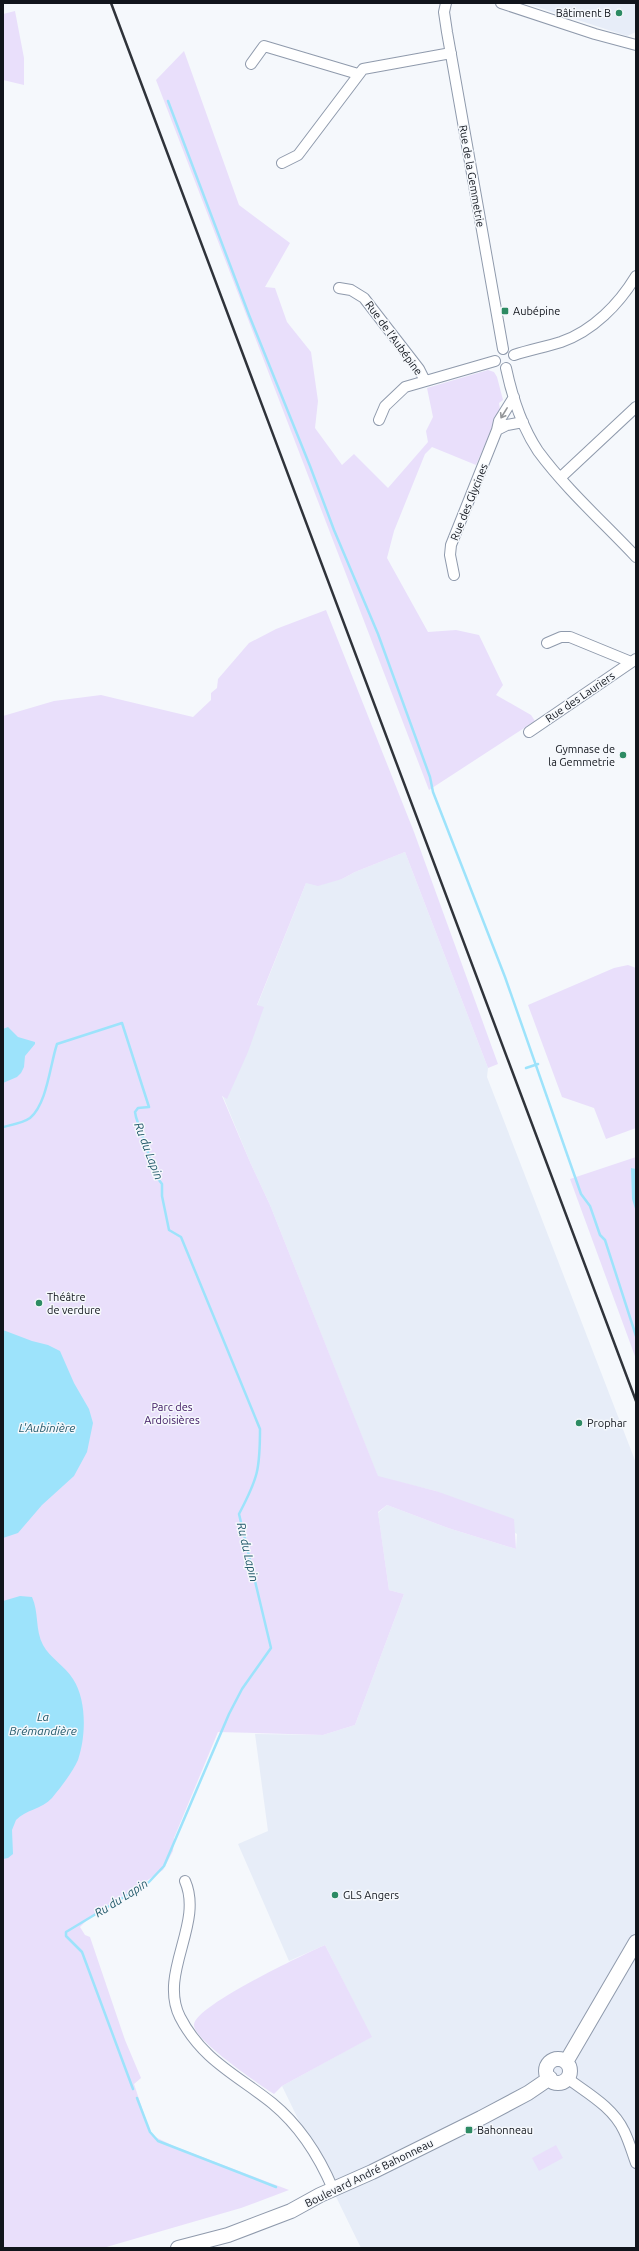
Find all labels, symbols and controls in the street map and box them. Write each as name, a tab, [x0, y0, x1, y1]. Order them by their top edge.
place label: Bâtiment B	[556, 7, 611, 19]
marker: Bâtiment B	[614, 8, 624, 18]
street label: Rue de la Gemmetrie	[457, 124, 487, 228]
street label: Rue de l’Aubépine	[363, 299, 425, 377]
place label: Aubépine	[513, 305, 560, 317]
marker: Aubépine	[500, 306, 510, 316]
one-way arrow	[500, 407, 508, 418]
street label: Rue des Glycines	[448, 462, 490, 542]
street label: Rue des Lauriers	[543, 669, 617, 725]
place label: Gymnase de la Gemmetrie	[548, 743, 615, 768]
marker: Gymnase de la Gemmetrie	[618, 750, 628, 760]
water label: Ru du Lapin	[132, 1120, 166, 1182]
place label: Théâtre de verdure	[47, 1291, 101, 1316]
marker: Théâtre de verdure	[34, 1298, 44, 1308]
park label: Parc des Ardoisières	[144, 1401, 200, 1426]
place label: Prophar	[587, 1417, 628, 1429]
marker: Prophar	[574, 1418, 584, 1428]
water label: L'Aubinière	[19, 1421, 75, 1434]
water label: Ru du Lapin	[235, 1521, 261, 1583]
water label: La Brémandière	[9, 1710, 77, 1737]
water label: Ru du Lapin	[92, 1876, 150, 1920]
place label: GLS Angers	[343, 1889, 399, 1901]
marker: GLS Angers	[330, 1890, 340, 1900]
place label: Bahonneau	[477, 2124, 533, 2136]
marker: Bahonneau	[464, 2125, 474, 2135]
street label: Boulevard André Bahonneau	[303, 2137, 435, 2209]

